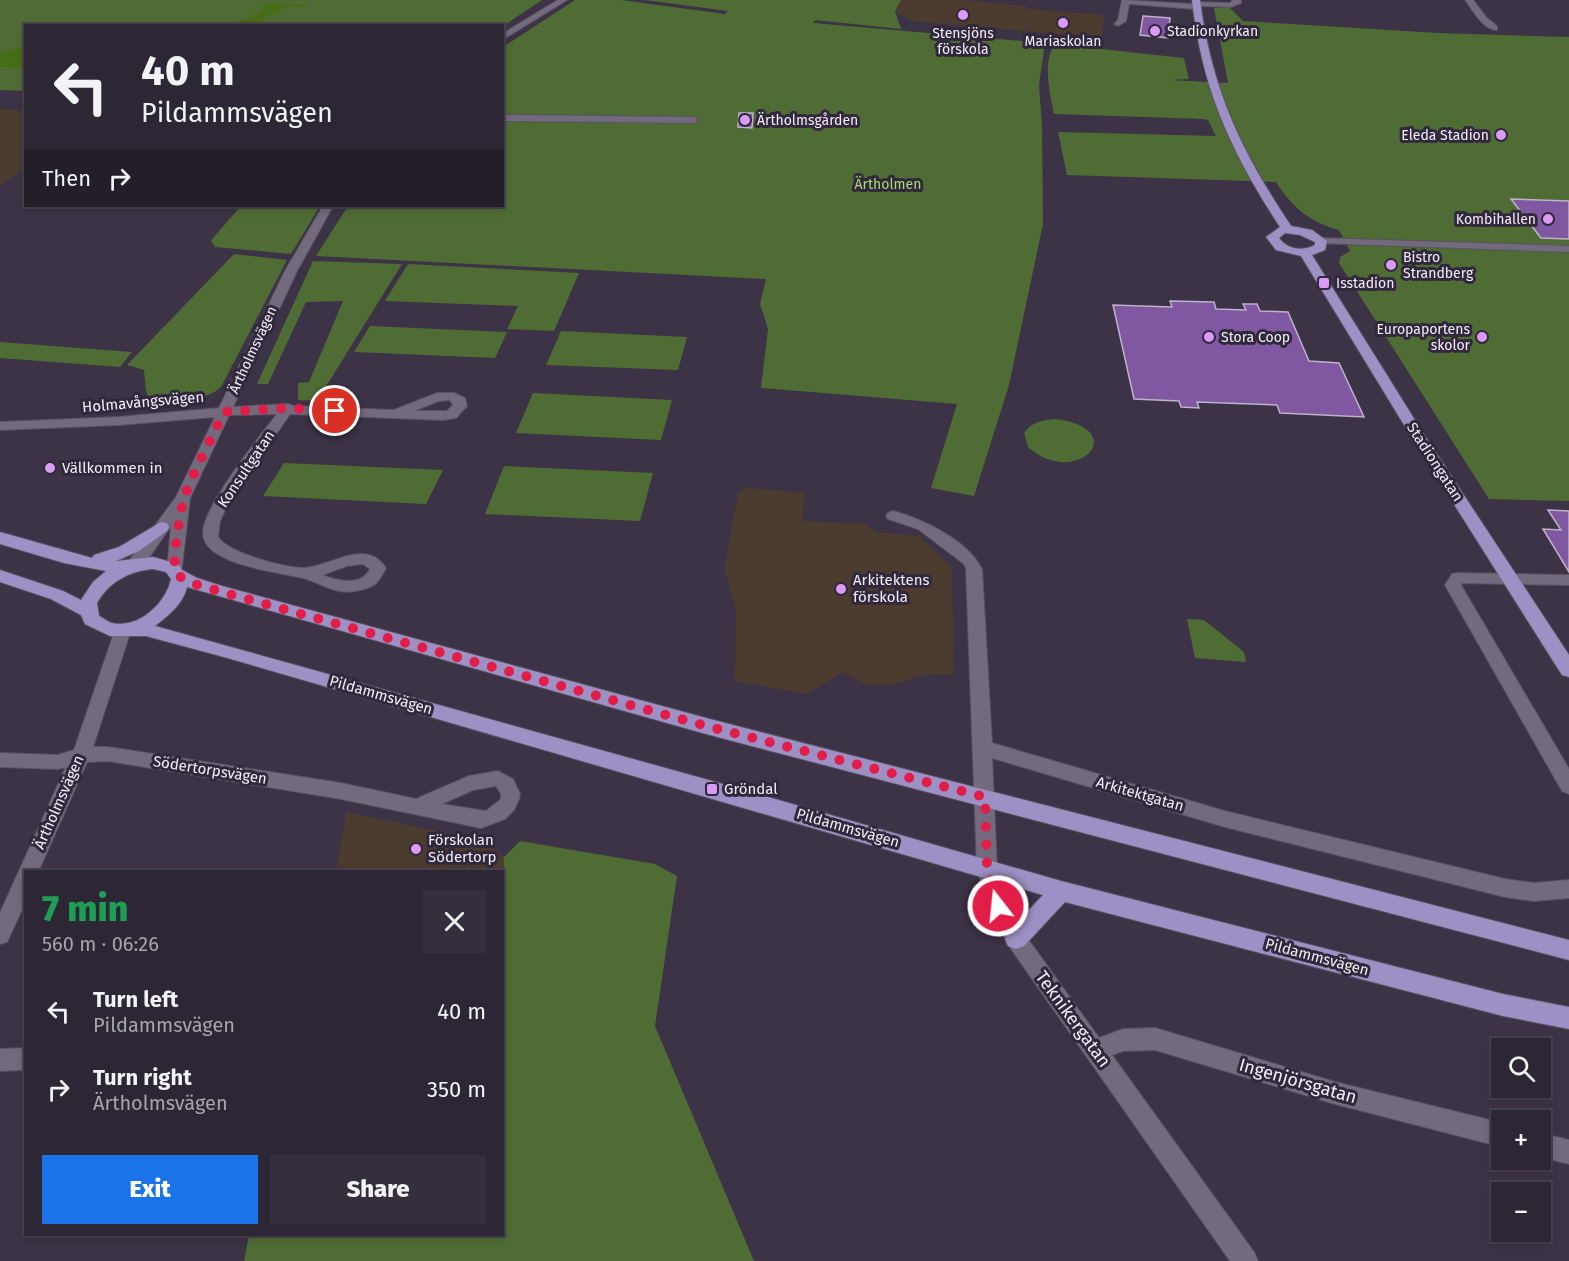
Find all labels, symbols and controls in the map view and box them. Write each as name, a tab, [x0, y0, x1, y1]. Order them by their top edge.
marker: Stensjöns förskola	[956, 8, 970, 22]
marker: Mariaskolan	[1056, 16, 1070, 30]
place label: Stadionkyrkan	[1167, 23, 1258, 40]
marker: Stadionkyrkan	[1148, 24, 1162, 38]
place label: Stensjöns förskola	[932, 25, 994, 58]
place label: Mariaskolan	[1025, 33, 1101, 50]
text: 40 m	[141, 46, 235, 96]
icon: left	[42, 48, 120, 126]
text: Pildammsvägen	[141, 97, 333, 129]
place label: Ärtholmsgården	[757, 112, 858, 129]
marker: Ärtholmsgården	[738, 113, 752, 127]
place label: Eleda Stadion	[1401, 127, 1489, 144]
marker: Eleda Stadion	[1494, 128, 1508, 142]
icon: right	[103, 162, 136, 195]
text: Then	[42, 165, 91, 192]
park label: Ärtholmen	[855, 176, 921, 193]
place label: Kombihallen	[1456, 211, 1536, 228]
marker: Kombihallen	[1541, 212, 1555, 226]
place label: Bistro Strandberg	[1403, 249, 1474, 282]
marker: Bistro Strandberg	[1384, 258, 1398, 272]
place label: Isstadion	[1336, 275, 1394, 292]
marker: Isstadion	[1317, 276, 1331, 290]
street label: Ärtholmsvägen	[225, 304, 281, 396]
place label: Europaportens skolor	[1377, 321, 1471, 354]
place label: Stora Coop	[1221, 329, 1290, 346]
marker: Stora Coop	[1202, 330, 1216, 344]
marker: Europaportens skolor	[1475, 330, 1489, 344]
pin	[309, 385, 360, 436]
street label: Holmavångsvägen	[81, 388, 205, 416]
icon: arrive	[318, 394, 351, 427]
street label: Stadiongatan	[1403, 419, 1467, 505]
street label: Konsultgatan	[214, 427, 278, 511]
place label: Vällkommen in	[62, 459, 163, 477]
marker: Vällkommen in	[43, 461, 57, 475]
place label: Arkitektens förskola	[853, 571, 930, 606]
marker: Arkitektens förskola	[834, 582, 848, 596]
street label: Pildammsvägen	[327, 672, 435, 718]
street label: Ärtholmsvägen	[30, 752, 88, 852]
street label: Södertorpsvägen	[152, 752, 268, 788]
street label: Arkitektgatan	[1094, 773, 1186, 815]
place label: Gröndal	[724, 780, 778, 798]
marker: Gröndal	[705, 782, 719, 796]
street label: Pildammsvägen	[794, 805, 902, 851]
place label: Förskolan Södertorp	[428, 831, 497, 866]
marker: Förskolan Södertorp	[409, 842, 423, 856]
position arrow	[966, 874, 1030, 938]
text: 7 min	[42, 887, 128, 931]
button: close	[423, 890, 486, 953]
text: 560 m · 06:26	[42, 932, 159, 956]
street label: Pildammsvägen	[1263, 935, 1371, 979]
street label: Teknikergatan	[1031, 966, 1115, 1072]
text: Turn left	[93, 986, 178, 1013]
icon: left	[42, 995, 75, 1028]
text: 40 m	[437, 998, 486, 1025]
text: Pildammsvägen	[93, 1013, 235, 1037]
map controls	[1491, 1038, 1551, 1242]
button: search	[1491, 1038, 1551, 1098]
street label: Ingenjörsgatan	[1237, 1054, 1359, 1108]
text: Turn right	[93, 1064, 192, 1091]
icon: right	[42, 1073, 75, 1106]
text: 350 m	[427, 1076, 486, 1103]
text: Ärtholmsvägen	[93, 1091, 228, 1115]
button: +	[1491, 1110, 1551, 1170]
button: Exit	[42, 1155, 258, 1224]
button: Share	[270, 1155, 486, 1224]
button: −	[1491, 1182, 1551, 1242]

